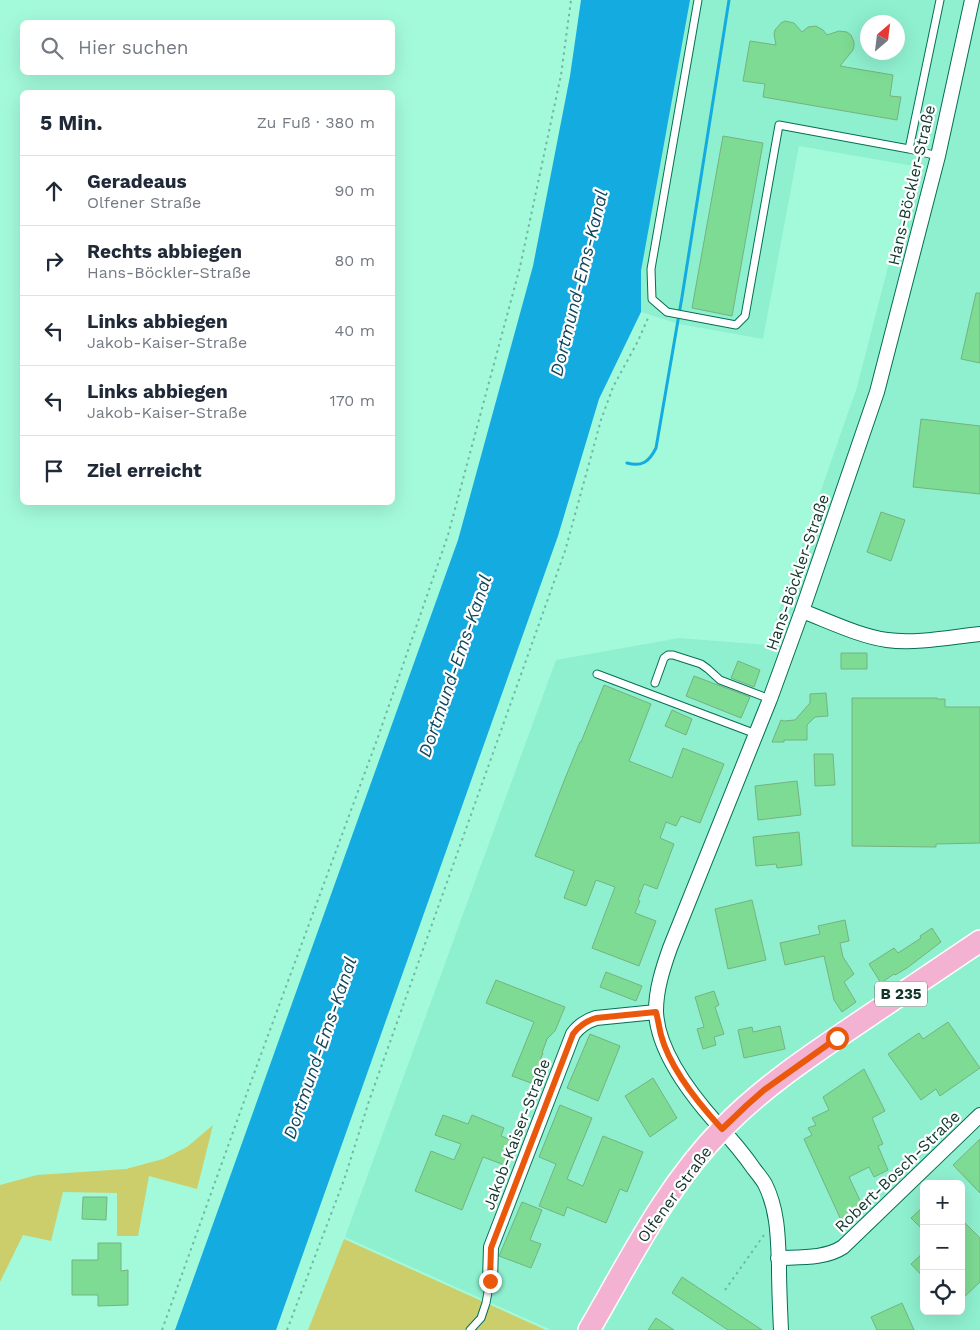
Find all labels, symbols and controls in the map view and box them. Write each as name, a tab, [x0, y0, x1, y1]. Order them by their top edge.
north arrow	[860, 15, 905, 60]
search box	[20, 20, 395, 75]
icon: search	[38, 34, 66, 62]
text: Hier suchen	[78, 36, 189, 59]
street label: Hans-Böckler-Straße	[884, 103, 939, 267]
text: 5 Min.	[40, 110, 103, 135]
text: Zu Fuß · 380 m	[257, 113, 375, 132]
text: Geradeaus	[87, 170, 187, 193]
icon: ahead	[40, 177, 68, 205]
text: 90 m	[334, 181, 375, 200]
water label: Dortmund-Ems-Kanal	[545, 188, 612, 378]
text: Olfener Straße	[87, 193, 201, 212]
text: Rechts abbiegen	[87, 240, 242, 263]
icon: right	[40, 247, 68, 275]
text: 80 m	[334, 251, 375, 270]
text: Hans-Böckler-Straße	[87, 263, 251, 282]
text: Links abbiegen	[87, 310, 228, 333]
icon: left	[40, 317, 68, 345]
text: 40 m	[335, 321, 375, 340]
text: Jakob-Kaiser-Straße	[87, 333, 247, 352]
text: Links abbiegen	[87, 380, 228, 403]
icon: left	[40, 387, 68, 415]
text: 170 m	[329, 391, 375, 410]
text: Jakob-Kaiser-Straße	[87, 403, 247, 422]
icon: arrive	[40, 457, 68, 485]
text: Ziel erreicht	[87, 459, 202, 482]
street label: Hans-Böckler-Straße	[762, 492, 833, 653]
water label: Dortmund-Ems-Kanal	[413, 572, 496, 760]
water label: Dortmund-Ems-Kanal	[278, 954, 361, 1142]
road number: B 235	[875, 982, 927, 1006]
route start	[826, 1027, 849, 1050]
street label: Jakob-Kaiser-Straße	[479, 1056, 554, 1212]
street label: Robert-Bosch-Straße	[831, 1107, 964, 1236]
street label: Olfener Straße	[633, 1142, 716, 1246]
map controls	[920, 1180, 965, 1315]
button: +	[920, 1180, 965, 1225]
button: −	[920, 1225, 965, 1270]
route end	[479, 1270, 502, 1293]
button: locate	[920, 1270, 965, 1315]

